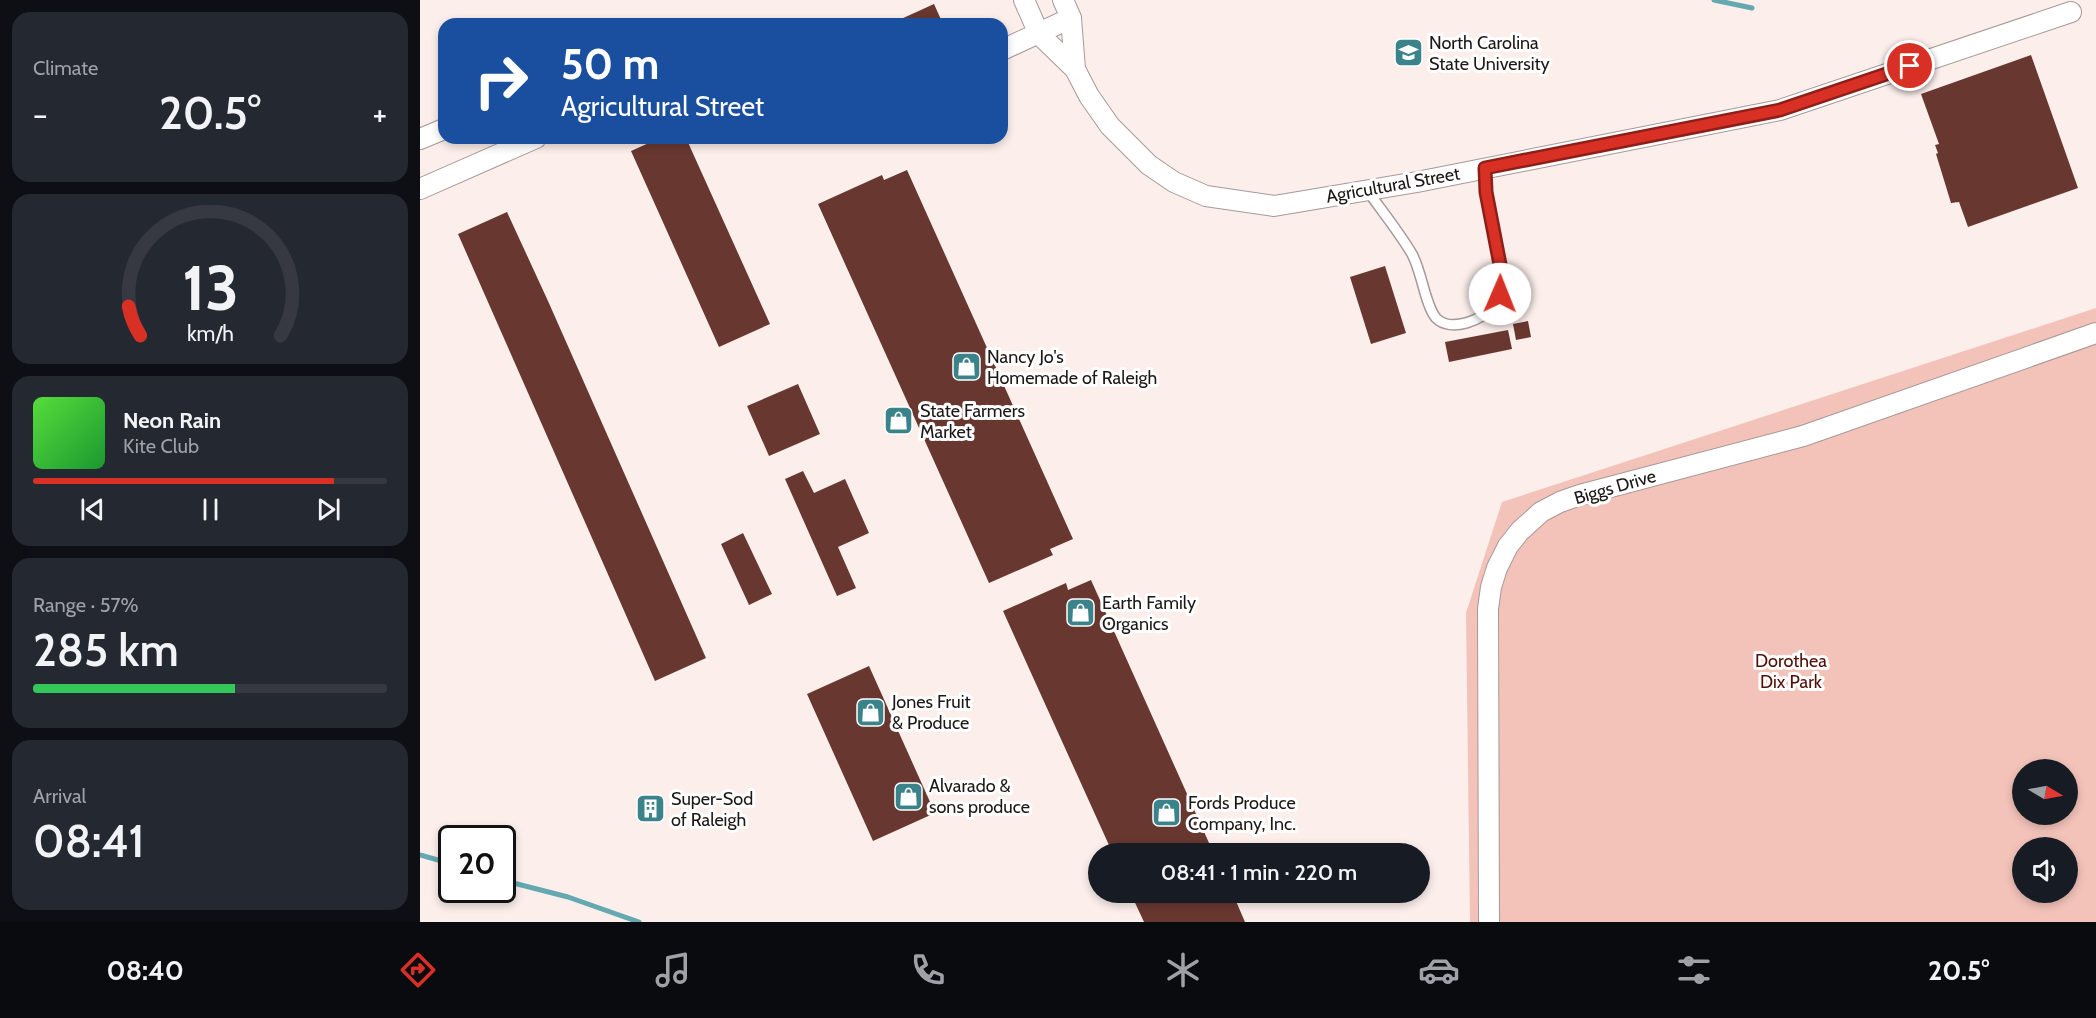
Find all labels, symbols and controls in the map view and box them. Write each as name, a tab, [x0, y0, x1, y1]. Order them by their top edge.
place label: North Carolina State University	[1429, 32, 1550, 75]
school or university icon: North Carolina State University	[1392, 37, 1424, 69]
text: 50 m	[561, 38, 659, 90]
pin	[1884, 40, 1935, 91]
icon: right	[462, 42, 540, 120]
icon: arrive	[1893, 49, 1926, 82]
text: Climate	[33, 56, 98, 80]
text: 20.5°	[159, 86, 261, 140]
text: Agricultural Street	[561, 90, 764, 123]
text: −	[33, 94, 48, 134]
text: +	[372, 94, 387, 134]
street label: Agricultural Street	[1324, 162, 1462, 208]
text: 13	[182, 250, 238, 326]
position arrow	[1468, 262, 1532, 326]
text: km/h	[187, 320, 233, 346]
place label: Nancy Jo's Homemade of Raleigh	[987, 346, 1157, 389]
shop icon: Nancy Jo's Homemade of Raleigh	[950, 351, 982, 383]
place label: State Farmers Market	[920, 400, 1025, 443]
shop icon: State Farmers Market	[883, 405, 915, 437]
text: Neon Rain	[123, 407, 221, 434]
text: Kite Club	[123, 434, 199, 458]
street label: Biggs Drive	[1571, 465, 1659, 509]
icon: previous	[76, 493, 109, 526]
icon: pause	[194, 493, 227, 526]
icon: next	[312, 493, 345, 526]
place label: Earth Family Organics	[1102, 592, 1196, 635]
text: Range · 57%	[33, 593, 139, 617]
shop icon: Earth Family Organics	[1065, 597, 1097, 629]
text: 285 km	[33, 623, 179, 677]
park label: Dorothea Dix Park	[1755, 650, 1827, 693]
place label: Jones Fruit & Produce	[891, 691, 971, 734]
shop icon: Jones Fruit & Produce	[855, 696, 887, 728]
north arrow	[2012, 759, 2078, 825]
map controls	[2012, 759, 2078, 903]
place label: Alvarado & sons produce	[929, 775, 1030, 818]
shop icon: Alvarado & sons produce	[892, 780, 924, 812]
text: Arrival	[33, 784, 86, 808]
place label: Super-Sod of Raleigh	[671, 788, 753, 831]
place label: Fords Produce Company, Inc.	[1188, 792, 1296, 835]
building icon: Super-Sod of Raleigh	[634, 793, 666, 825]
shop icon: Fords Produce Company, Inc.	[1151, 797, 1183, 829]
text: 08:41	[33, 814, 145, 868]
speed limit sign: 20	[438, 825, 516, 903]
button: sound	[2012, 837, 2078, 903]
text: 08:41 · 1 min · 220 m	[1161, 859, 1357, 886]
icon: directions	[397, 949, 439, 991]
icon: music	[652, 949, 694, 991]
icon: phone	[907, 949, 949, 991]
icon: climate	[1162, 949, 1204, 991]
icon: car	[1418, 949, 1460, 991]
icon: filters	[1673, 949, 1715, 991]
text: 08:40	[107, 954, 184, 987]
text: 20.5°	[1928, 954, 1989, 987]

